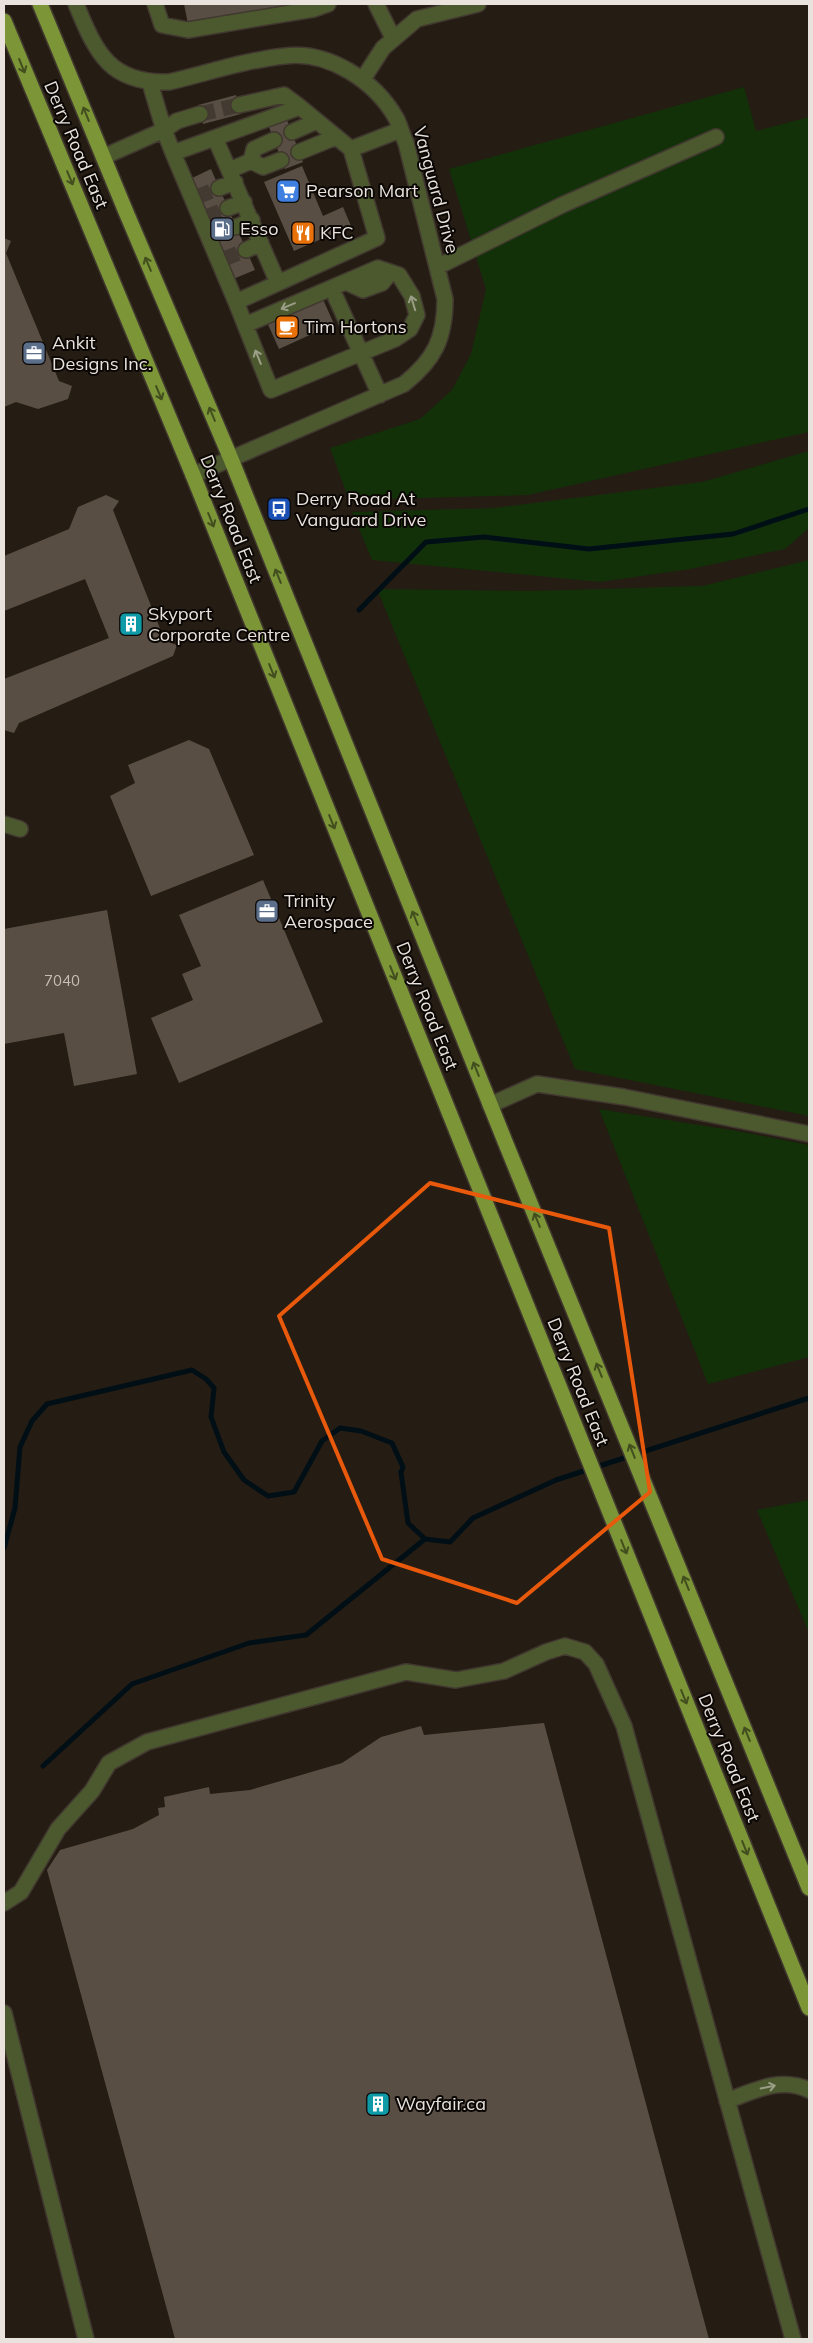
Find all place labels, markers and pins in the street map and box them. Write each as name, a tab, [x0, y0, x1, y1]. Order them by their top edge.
supermarket icon: Pearson Mart	[275, 178, 301, 204]
place label: Pearson Mart	[306, 179, 418, 202]
fuel station icon: Esso	[209, 216, 235, 242]
place label: Esso	[240, 217, 279, 240]
restaurant icon: KFC	[290, 220, 316, 246]
place label: KFC	[320, 221, 354, 244]
cafe icon: Tim Hortons	[274, 314, 300, 340]
place label: Tim Hortons	[304, 315, 407, 338]
place label: Ankit Designs Inc.	[52, 331, 152, 375]
office icon: Ankit Designs Inc.	[21, 340, 47, 366]
place label: Derry Road At Vanguard Drive	[296, 487, 426, 531]
bus stop icon: Derry Road At Vanguard Drive	[266, 496, 292, 522]
place label: Skyport Corporate Centre	[148, 602, 290, 646]
building icon: Skyport Corporate Centre	[118, 611, 144, 637]
place label: Trinity Aerospace	[284, 889, 373, 933]
office icon: Trinity Aerospace	[254, 898, 280, 924]
building icon: Wayfair.ca	[365, 2091, 391, 2117]
place label: Wayfair.ca	[396, 2092, 486, 2115]

